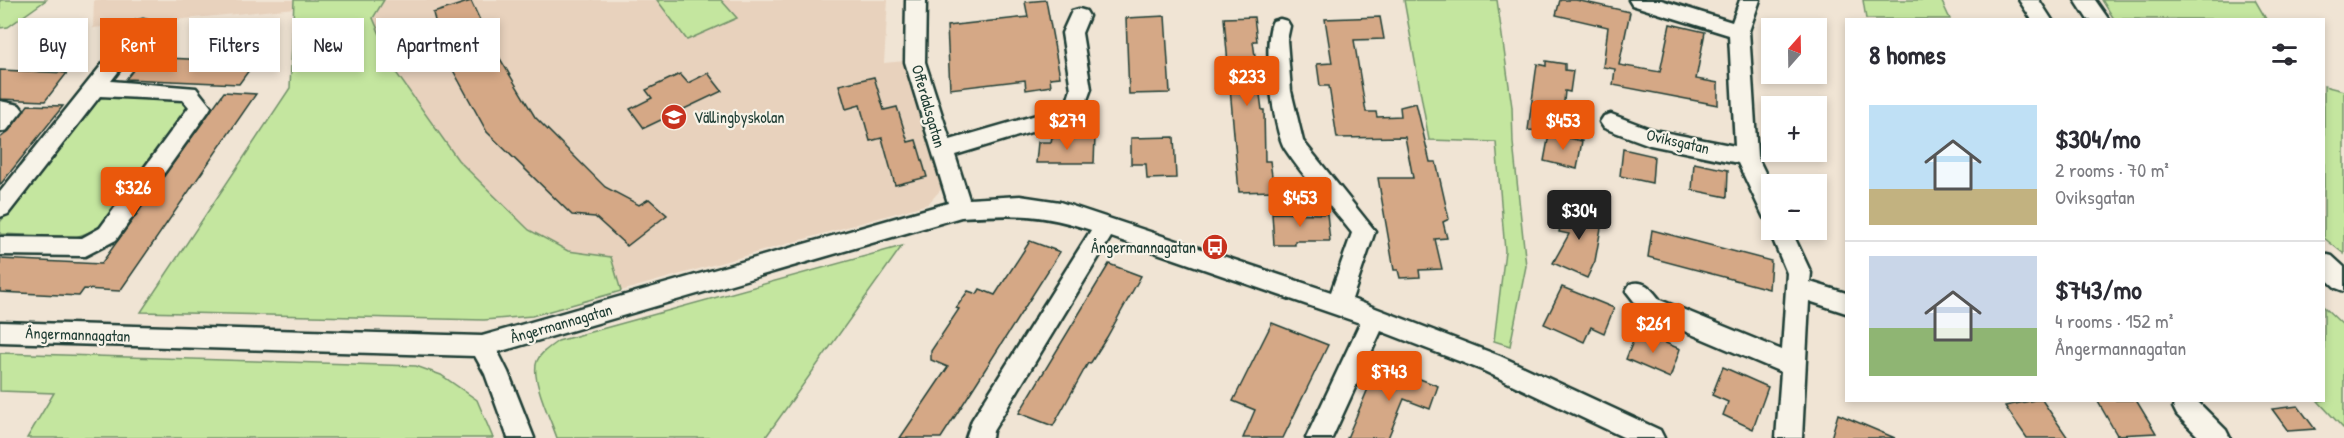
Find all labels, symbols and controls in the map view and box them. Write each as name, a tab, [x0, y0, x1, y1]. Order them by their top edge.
chip: Buy	[18, 18, 88, 72]
chip: Rent	[100, 18, 177, 72]
chip: Filters	[189, 18, 280, 72]
chip: New	[292, 18, 364, 72]
chip: Apartment	[376, 18, 500, 72]
north arrow	[1761, 18, 1827, 84]
map controls	[1761, 18, 1827, 240]
text: 8 homes	[1869, 37, 1946, 72]
icon: filters	[2268, 38, 2301, 71]
pin: $233	[1211, 56, 1283, 107]
street label: Offerdalsgatan	[907, 62, 951, 150]
text: $233	[1228, 62, 1266, 89]
button: +	[1761, 96, 1827, 162]
pin: $279	[1031, 100, 1103, 151]
pin: $453	[1527, 100, 1599, 151]
school or university icon: Vällingbyskolan	[659, 102, 689, 132]
place label: Vällingbyskolan	[694, 106, 784, 128]
text: $279	[1049, 106, 1085, 133]
text: $453	[1545, 106, 1581, 133]
text: $304/mo	[2055, 121, 2140, 156]
street label: Oviksgatan	[1644, 123, 1712, 159]
icon: home	[1917, 129, 1989, 201]
text: 2 rooms · 70 m²	[2055, 156, 2169, 183]
pin: $326	[97, 167, 169, 218]
text: $326	[115, 173, 151, 200]
button: −	[1761, 174, 1827, 240]
pin: $453	[1264, 177, 1336, 228]
text: $453	[1282, 183, 1318, 210]
text: Oviksgatan	[2055, 183, 2135, 210]
pin: $304	[1543, 190, 1615, 241]
text: $304	[1561, 196, 1597, 223]
bus stop icon: Ångermannagatan	[1200, 232, 1230, 262]
place label: Ångermannagatan	[1091, 236, 1196, 258]
text: $743/mo	[2055, 272, 2142, 307]
icon: home	[1917, 280, 1989, 352]
street label: Ångermannagatan	[508, 298, 614, 348]
pin: $261	[1617, 303, 1689, 354]
text: 4 rooms · 152 m²	[2055, 307, 2173, 334]
text: $261	[1636, 309, 1670, 336]
street label: Ångermannagatan	[25, 321, 131, 347]
text: Ångermannagatan	[2055, 334, 2186, 361]
pin: $743	[1353, 351, 1425, 402]
text: $743	[1371, 357, 1407, 384]

